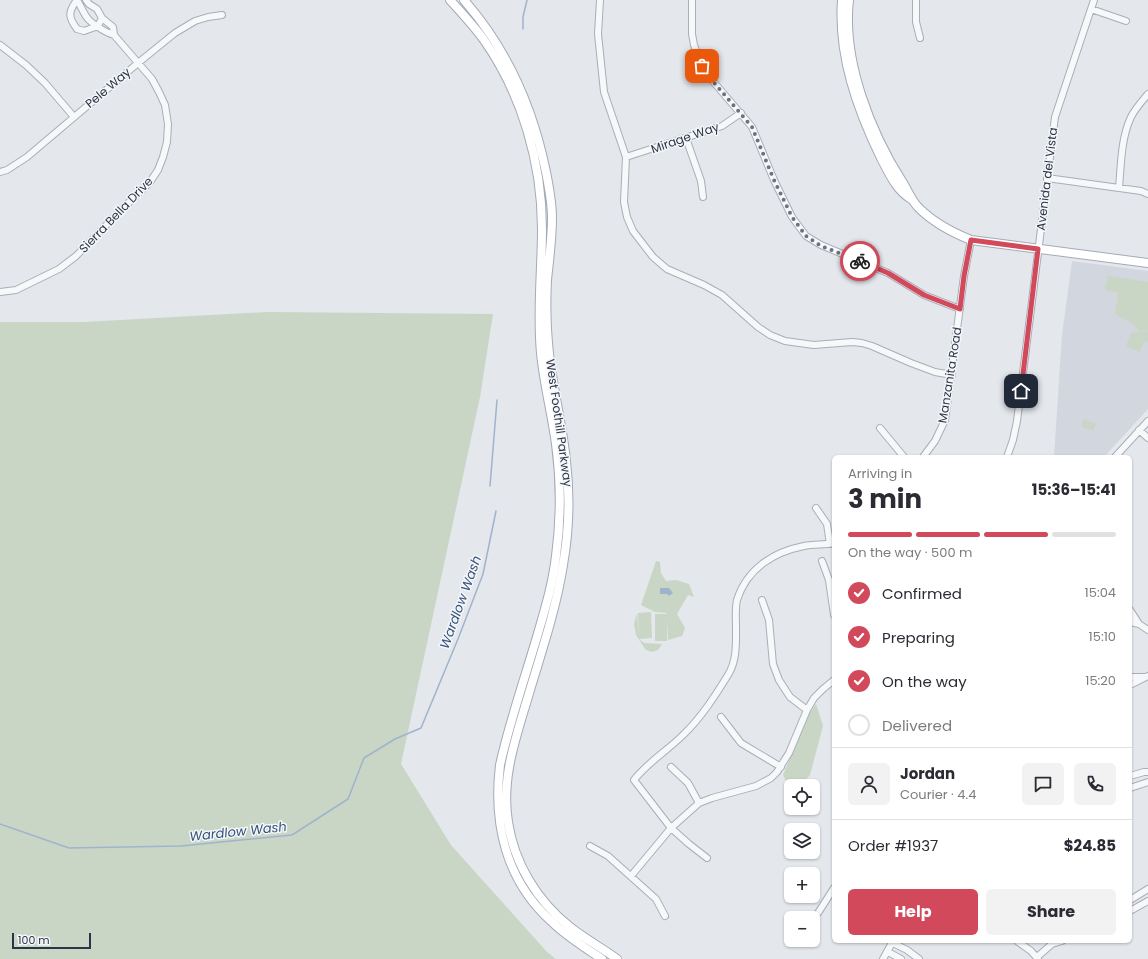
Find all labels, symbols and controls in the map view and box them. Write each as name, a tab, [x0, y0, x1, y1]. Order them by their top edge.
pin	[685, 49, 719, 83]
icon: bag	[691, 55, 713, 77]
street label: Pele Way	[81, 63, 134, 112]
street label: Mirage Way	[648, 118, 721, 157]
street label: Avenida del Vista	[1032, 126, 1061, 232]
street label: Sierra Bella Drive	[75, 173, 156, 256]
courier	[840, 241, 880, 281]
icon: bike	[849, 250, 871, 272]
street label: Manzanita Road	[934, 326, 966, 424]
street label: West Foothill Parkway	[542, 358, 577, 488]
pin	[1004, 374, 1038, 408]
icon: home	[1010, 380, 1032, 402]
text: Arriving in	[848, 464, 912, 483]
text: 15:36–15:41	[1032, 479, 1116, 500]
text: 3 min	[848, 481, 922, 517]
text: On the way · 500 m	[848, 543, 972, 562]
water label: Wardlow Wash	[435, 553, 486, 651]
icon: check	[848, 582, 870, 604]
text: Confirmed	[882, 583, 962, 604]
text: 15:04	[1085, 583, 1116, 602]
icon: check	[848, 626, 870, 648]
text: Preparing	[882, 627, 955, 648]
text: 15:10	[1089, 627, 1116, 646]
icon: check	[848, 670, 870, 692]
text: On the way	[882, 671, 967, 692]
text: 15:20	[1085, 671, 1116, 690]
text: Delivered	[882, 715, 952, 736]
button: person	[848, 763, 890, 805]
text: Jordan	[900, 763, 955, 784]
button: chat	[1022, 763, 1064, 805]
button: phone	[1074, 763, 1116, 805]
map controls	[784, 779, 820, 947]
button: locate	[784, 779, 820, 815]
text: Courier · 4.4	[900, 785, 976, 804]
water label: Wardlow Wash	[188, 817, 288, 846]
button: layers	[784, 823, 820, 859]
text: Order #1937	[848, 835, 938, 856]
text: $24.85	[1064, 835, 1116, 856]
button: +	[784, 867, 820, 903]
button: Help	[848, 889, 978, 935]
button: Share	[986, 889, 1116, 935]
button: −	[784, 911, 820, 947]
scale bar	[12, 931, 91, 950]
text: 100 m	[18, 932, 50, 948]

